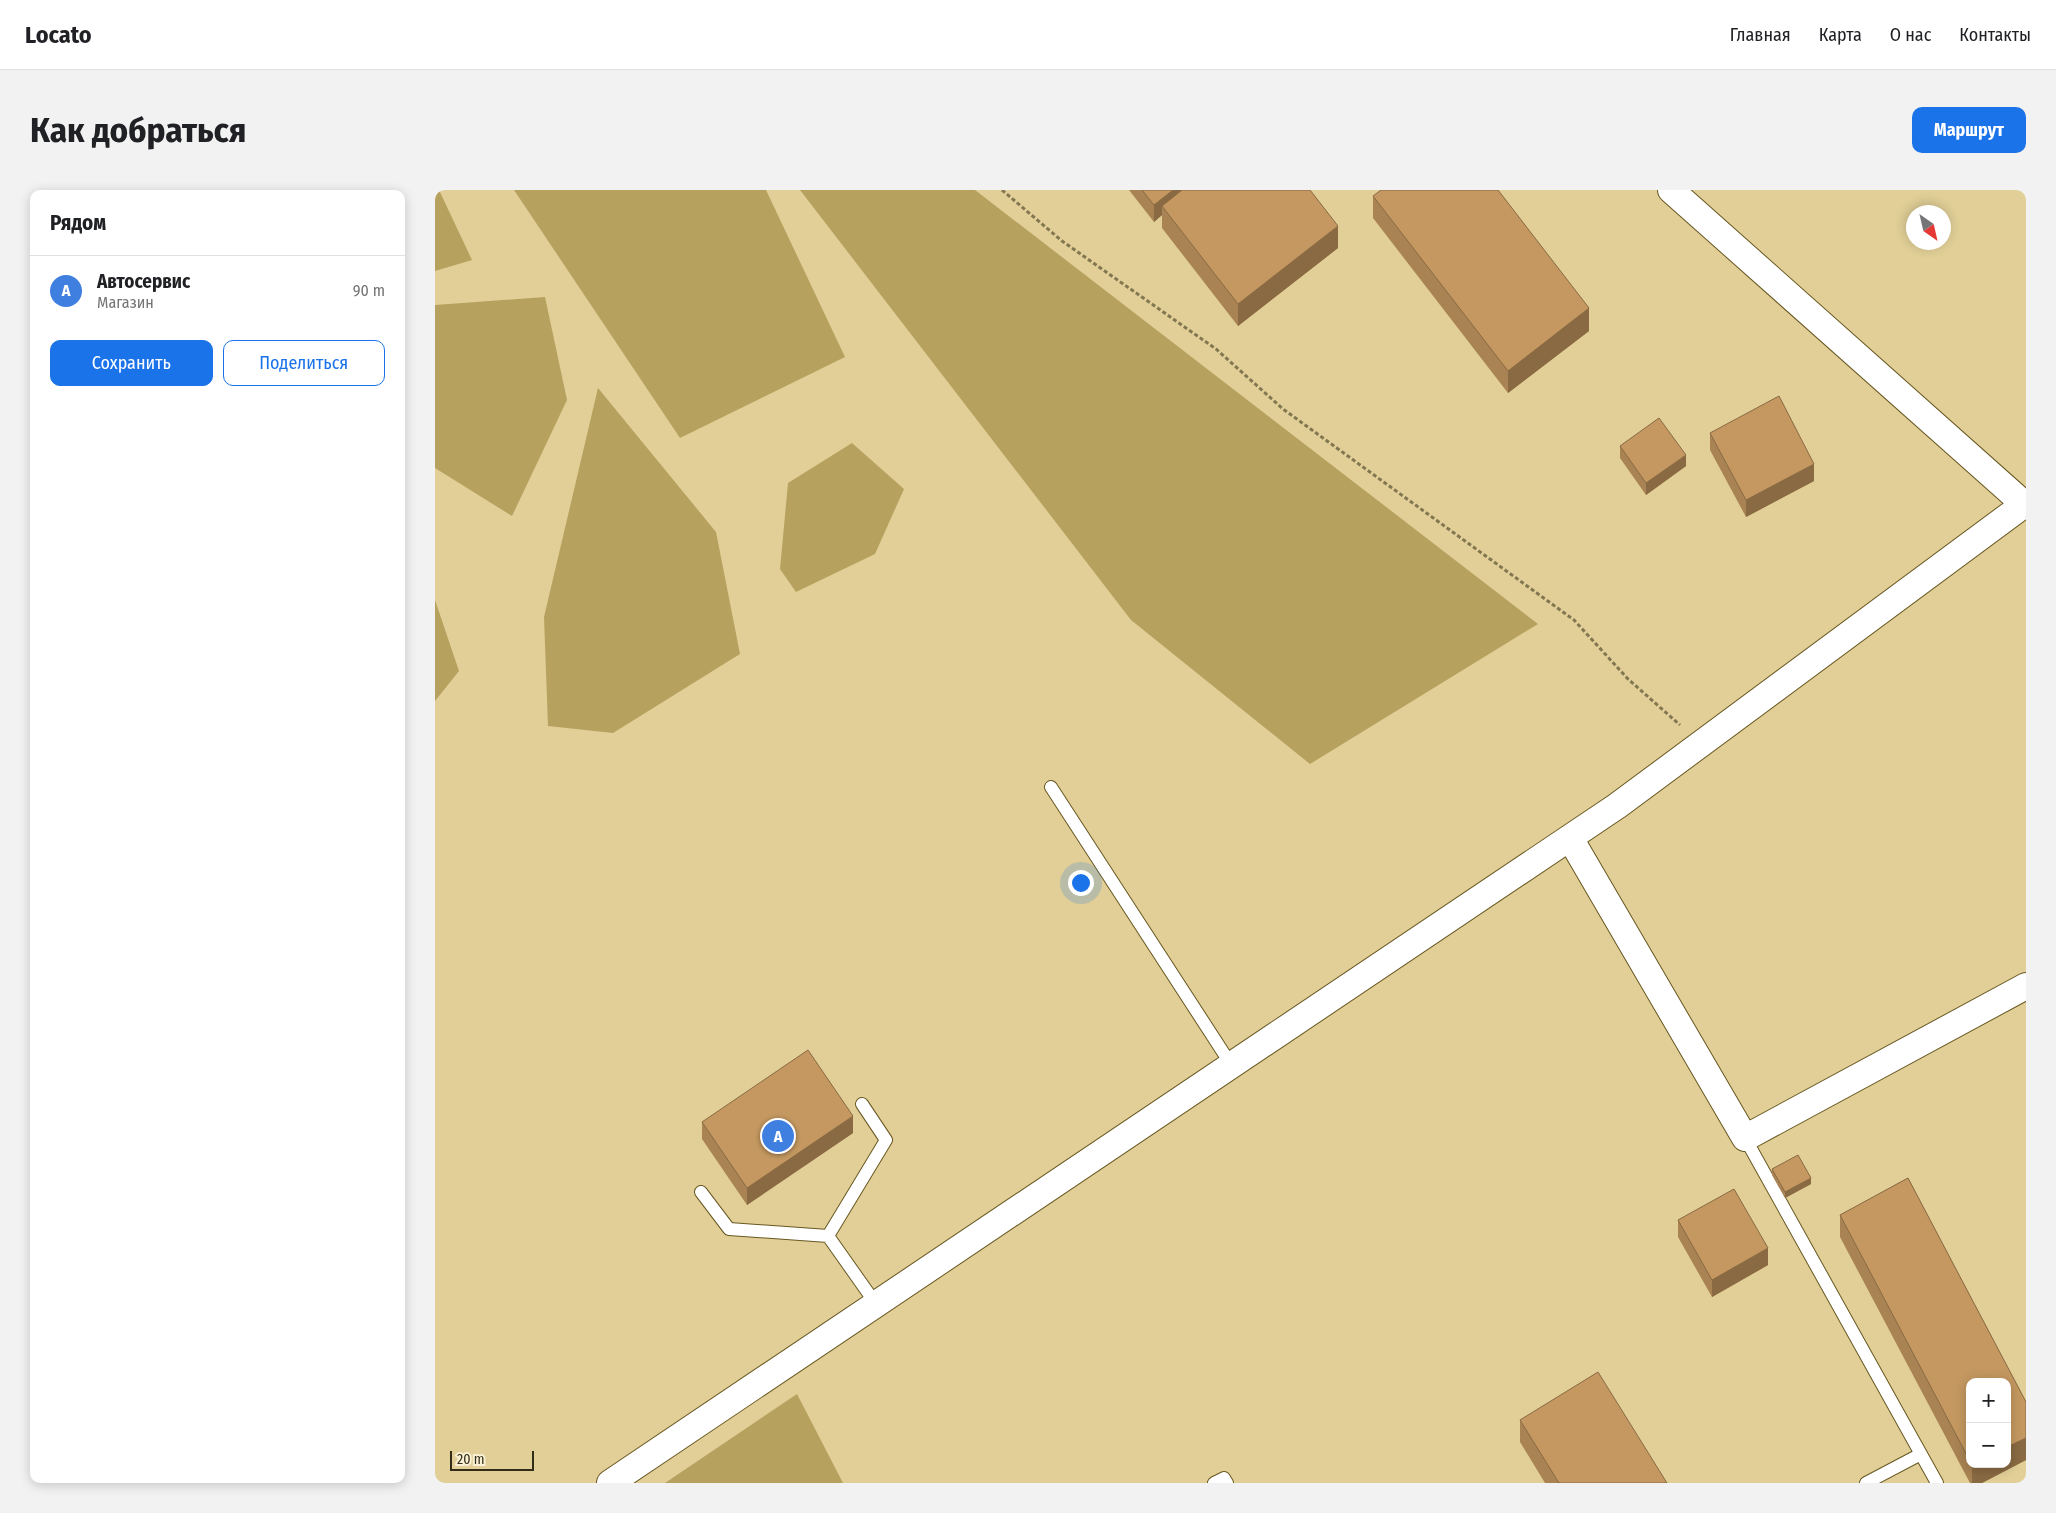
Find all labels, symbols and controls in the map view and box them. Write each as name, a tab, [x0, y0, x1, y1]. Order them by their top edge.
text: Locato	[25, 21, 91, 49]
text: Главная	[1730, 24, 1791, 46]
text: Карта	[1819, 24, 1862, 46]
text: О нас	[1890, 24, 1931, 46]
text: Контакты	[1959, 24, 2031, 46]
button: Маршрут	[1912, 107, 2026, 153]
text: Как добраться	[30, 109, 247, 151]
north arrow	[1906, 205, 1951, 250]
text: Рядом	[50, 210, 106, 236]
text: Автосервис	[97, 270, 190, 293]
text: A	[62, 281, 70, 300]
text: 90 m	[353, 281, 385, 300]
text: Магазин	[97, 293, 154, 312]
button: Сохранить	[50, 340, 213, 386]
button: Поделиться	[223, 340, 385, 386]
your location	[1068, 870, 1094, 896]
pin: A	[762, 1117, 794, 1155]
map controls	[1966, 1378, 2011, 1468]
button: +	[1966, 1378, 2011, 1423]
button: −	[1966, 1423, 2011, 1468]
scale bar	[450, 1448, 534, 1471]
text: 20 m	[457, 1451, 485, 1468]

